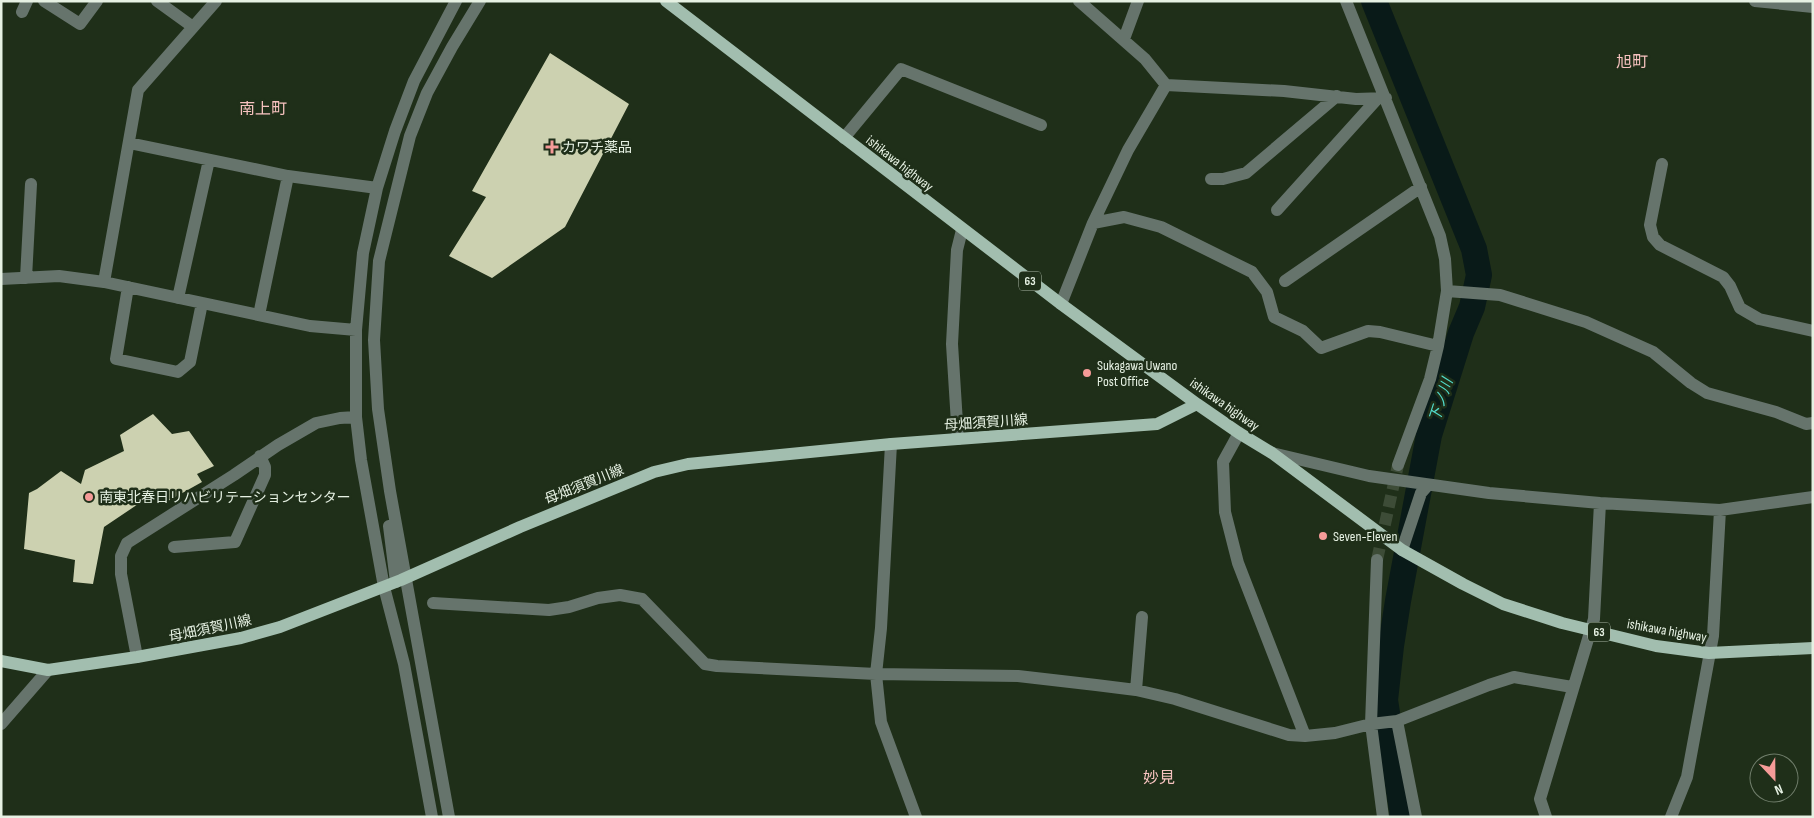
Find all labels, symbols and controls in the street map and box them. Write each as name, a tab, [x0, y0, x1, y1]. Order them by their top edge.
district label: 旭町	[1616, 53, 1648, 72]
district label: 南上町	[239, 100, 287, 119]
street label: ishikawa highway	[863, 132, 937, 195]
place label: カワチ薬品	[562, 139, 632, 156]
marker: カワチ薬品	[546, 141, 558, 153]
road number: 63	[1019, 272, 1041, 290]
place label: Sukagawa Uwano Post Office	[1097, 357, 1178, 390]
marker: Sukagawa Uwano Post Office	[1081, 367, 1093, 379]
street label: ishikawa highway	[1187, 374, 1263, 435]
water label: 下ノ川	[1425, 374, 1458, 424]
street label: 母畑須賀川線	[944, 411, 1029, 434]
street label: 母畑須賀川線	[542, 461, 626, 508]
place label: 南東北春日リハビリテーションセンター	[99, 489, 351, 506]
marker: 南東北春日リハビリテーションセンター	[83, 491, 95, 503]
place label: Seven-Eleven	[1333, 528, 1397, 545]
marker: Seven-Eleven	[1317, 530, 1329, 542]
street label: 母畑須賀川線	[167, 611, 253, 646]
street label: ishikawa highway	[1626, 615, 1709, 646]
road number: 63	[1588, 622, 1610, 642]
north arrow	[1749, 753, 1799, 803]
district label: 妙見	[1143, 769, 1175, 788]
text: N	[1772, 780, 1785, 799]

